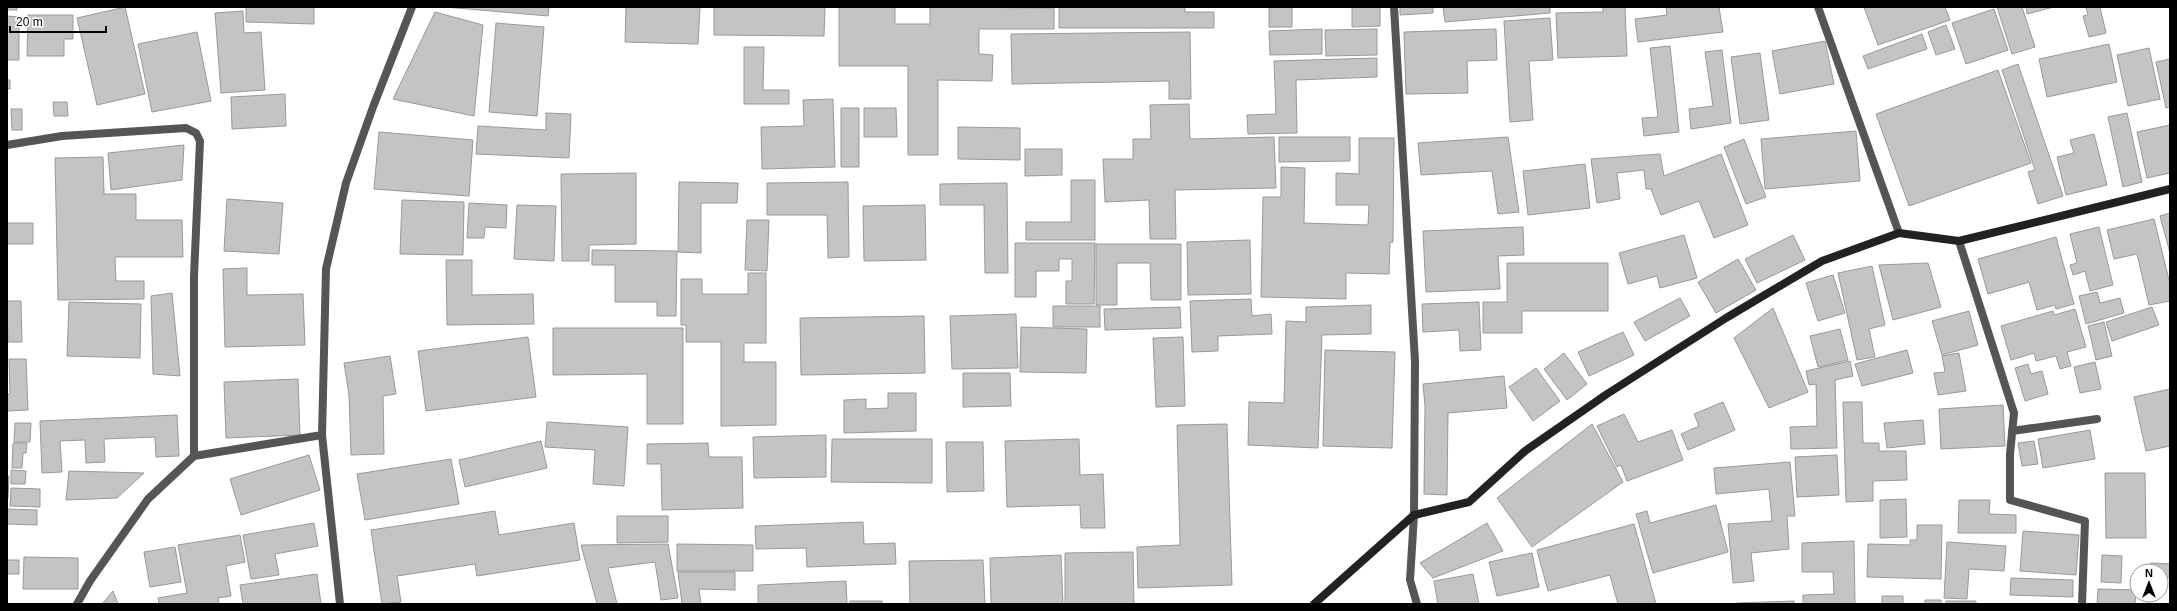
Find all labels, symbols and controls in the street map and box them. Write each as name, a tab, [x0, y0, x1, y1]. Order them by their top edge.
scale bar	[10, 8, 106, 34]
text: 20 m	[16, 15, 43, 29]
north arrow	[2129, 563, 2169, 603]
text: N	[2145, 567, 2153, 579]

